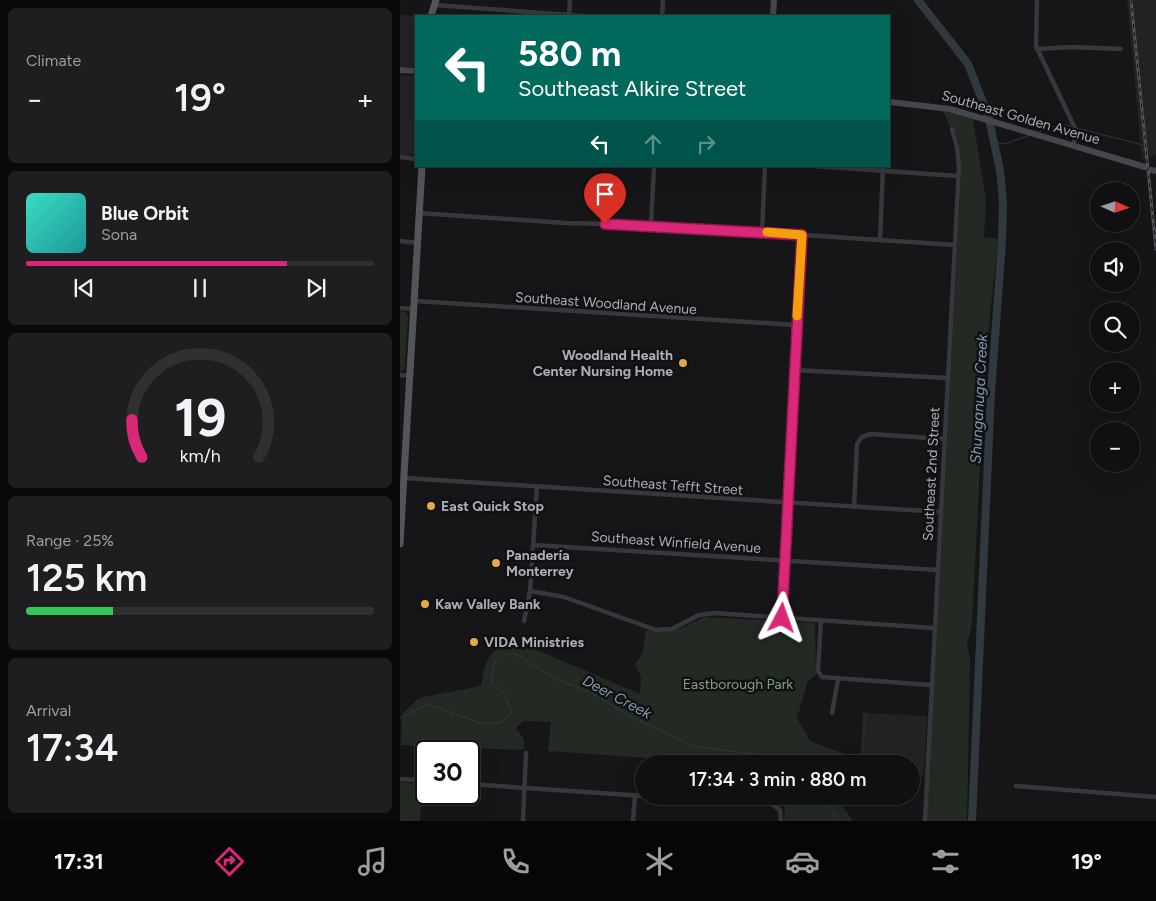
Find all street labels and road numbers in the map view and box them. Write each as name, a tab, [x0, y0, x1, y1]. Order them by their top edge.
street label: Southeast Golden Avenue	[940, 87, 1102, 148]
street label: Southeast Woodland Avenue	[515, 289, 698, 318]
street label: Southeast 2nd Street	[919, 407, 943, 541]
street label: Southeast Tefft Street	[602, 472, 744, 499]
street label: Southeast Winfield Avenue	[590, 528, 762, 557]

